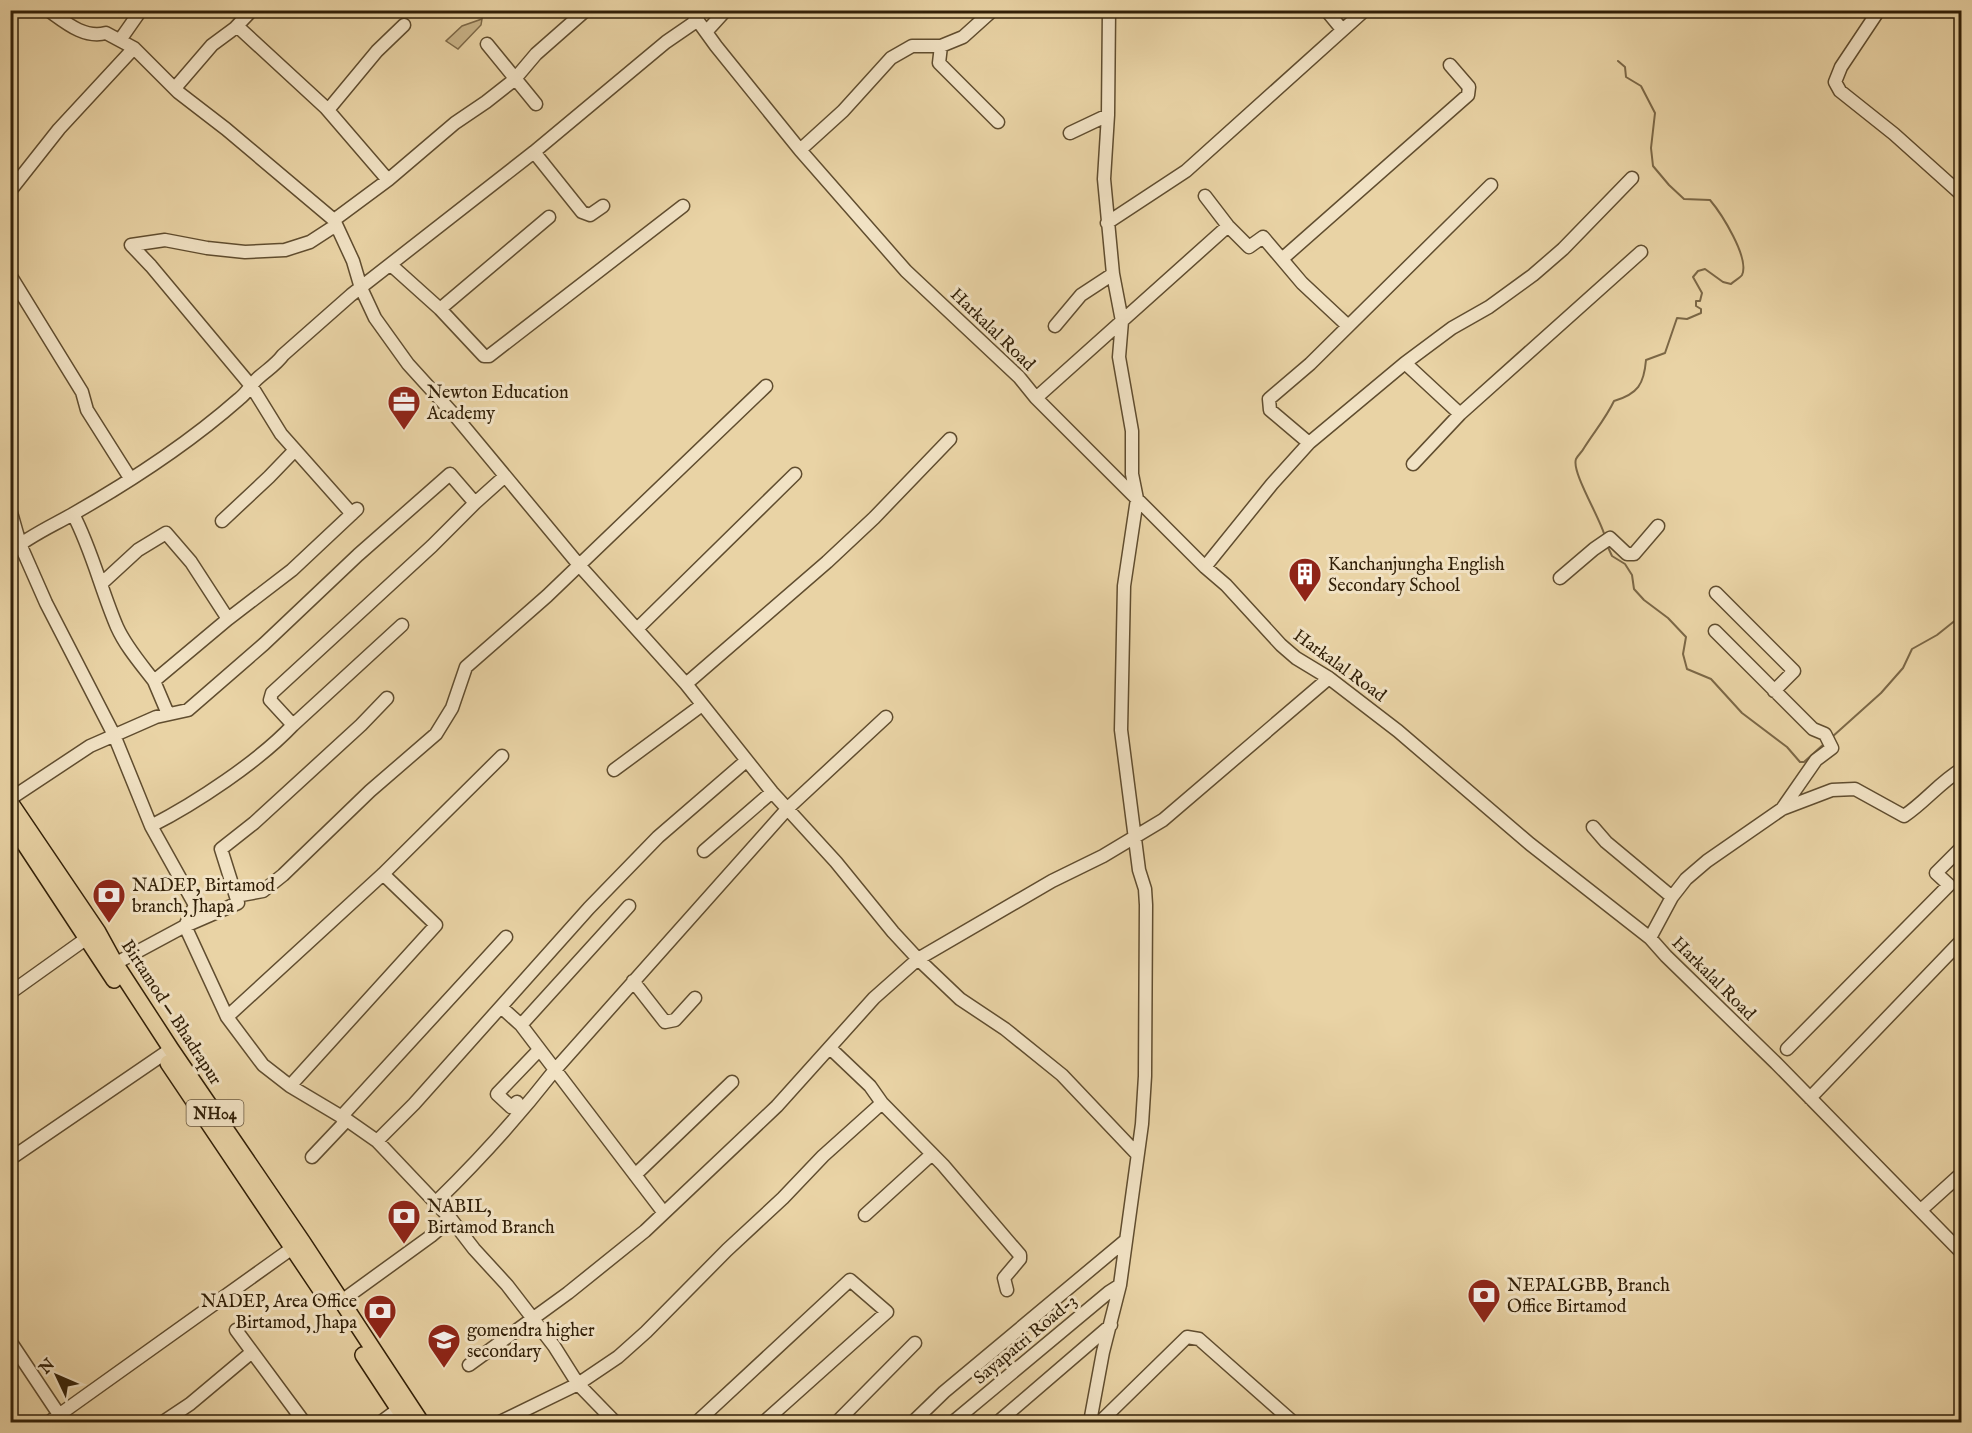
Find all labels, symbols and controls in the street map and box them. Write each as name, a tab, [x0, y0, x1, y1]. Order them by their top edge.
street label: Harkalal Road	[945, 284, 1040, 377]
place label: Newton Education Academy	[426, 382, 569, 426]
office icon: Newton Education Academy	[386, 384, 422, 431]
place label: Kanchanjungha English Secondary School	[1328, 554, 1505, 598]
building icon: Kanchanjungha English Secondary School	[1287, 556, 1323, 603]
street label: Harkalal Road	[1288, 625, 1390, 708]
place label: NADEP, Birtamod branch, Jhapa	[132, 875, 275, 919]
bank icon: NADEP, Birtamod branch, Jhapa	[91, 877, 127, 924]
street label: Harkalal Road	[1666, 932, 1760, 1026]
street label: Birtamod — Bhadrapur	[115, 936, 227, 1090]
road number: NH04	[186, 1100, 244, 1126]
place label: NABIL, Birtamod Branch	[427, 1196, 555, 1240]
bank icon: NABIL, Birtamod Branch	[386, 1198, 422, 1245]
place label: NEPALGBB, Branch Office Birtamod	[1507, 1275, 1670, 1319]
bank icon: NEPALGBB, Branch Office Birtamod	[1466, 1277, 1502, 1324]
street label: Sayapatri Road-3	[969, 1290, 1082, 1390]
place label: NADEP, Area Office Birtamod, Jhapa	[201, 1291, 357, 1335]
bank icon: NADEP, Area Office Birtamod, Jhapa	[362, 1293, 398, 1340]
place label: gomendra higher secondary	[467, 1320, 595, 1364]
school or university icon: gomendra higher secondary	[426, 1322, 462, 1369]
north arrow	[27, 1346, 87, 1406]
text: N	[35, 1355, 60, 1380]

